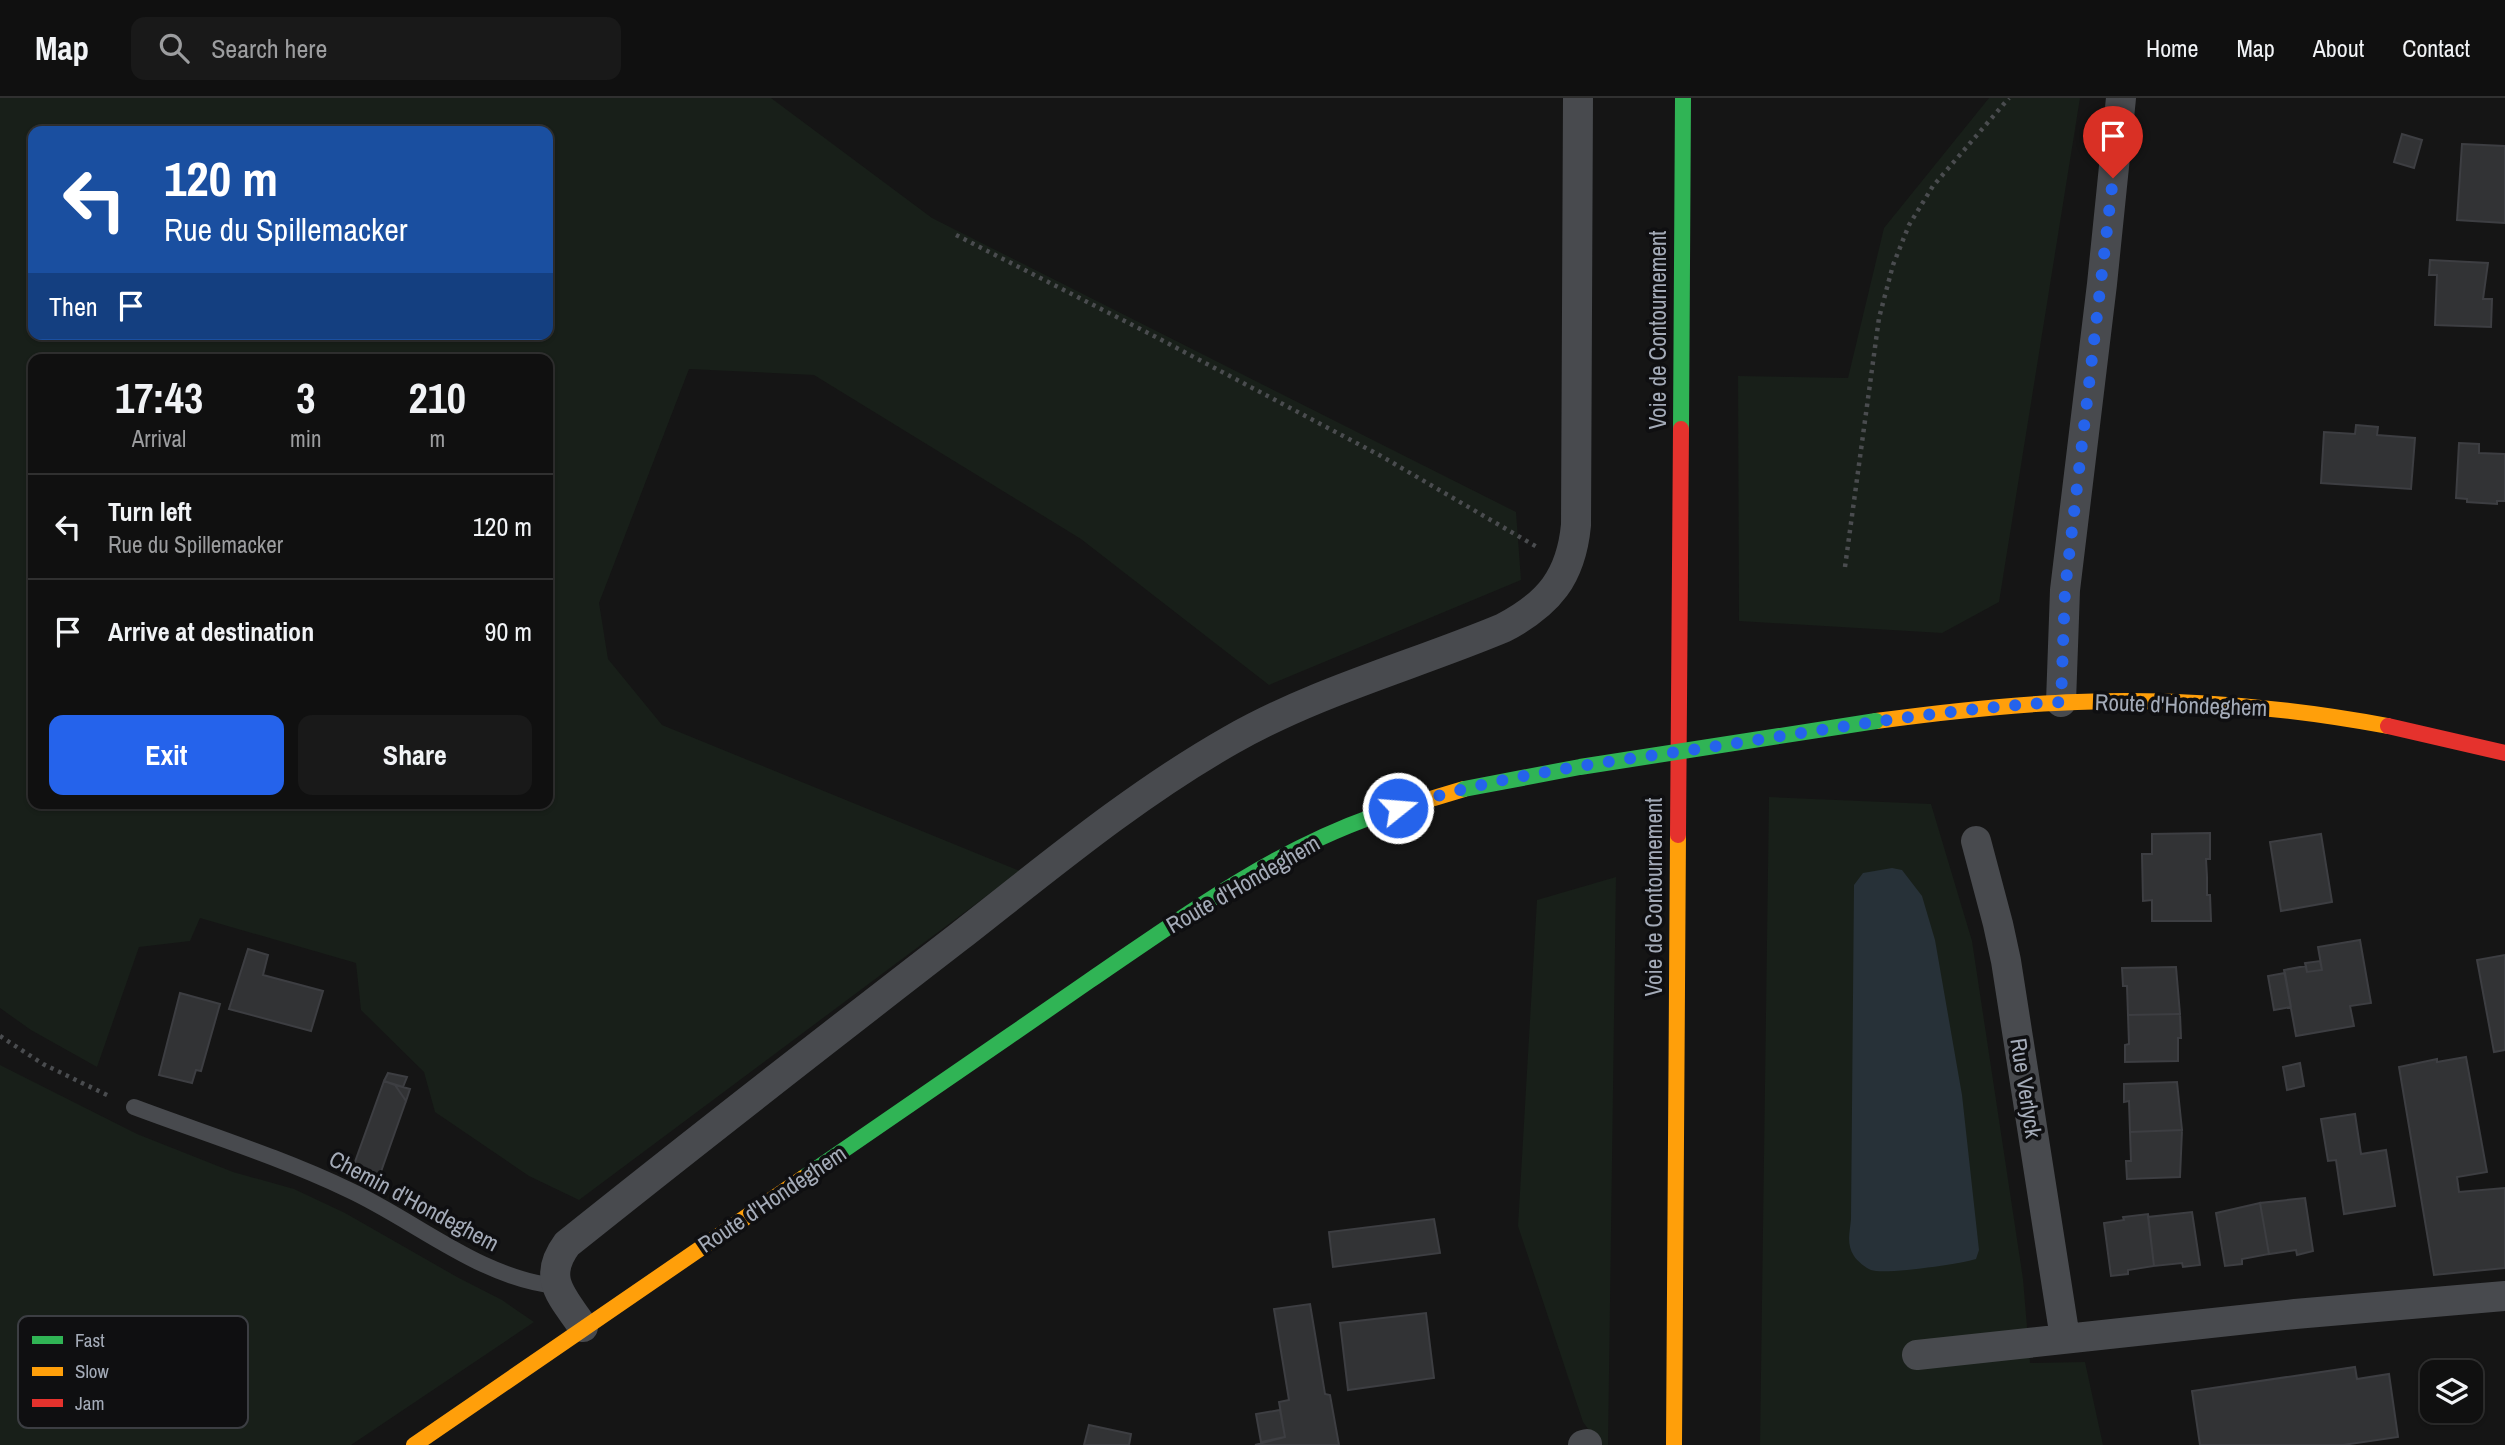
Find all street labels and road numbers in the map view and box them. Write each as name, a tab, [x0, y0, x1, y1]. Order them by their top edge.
street label: Voie de Contournement	[1642, 230, 1673, 430]
street label: Route d'Hondeghem	[2094, 686, 2268, 723]
street label: Voie de Contournement	[1638, 797, 1669, 997]
street label: Route d'Hondeghem	[1160, 827, 1325, 940]
street label: Rue Verlyck	[2003, 1036, 2050, 1141]
street label: Route d'Hondeghem	[692, 1138, 852, 1260]
street label: Chemin d'Hondeghem	[324, 1143, 505, 1258]

